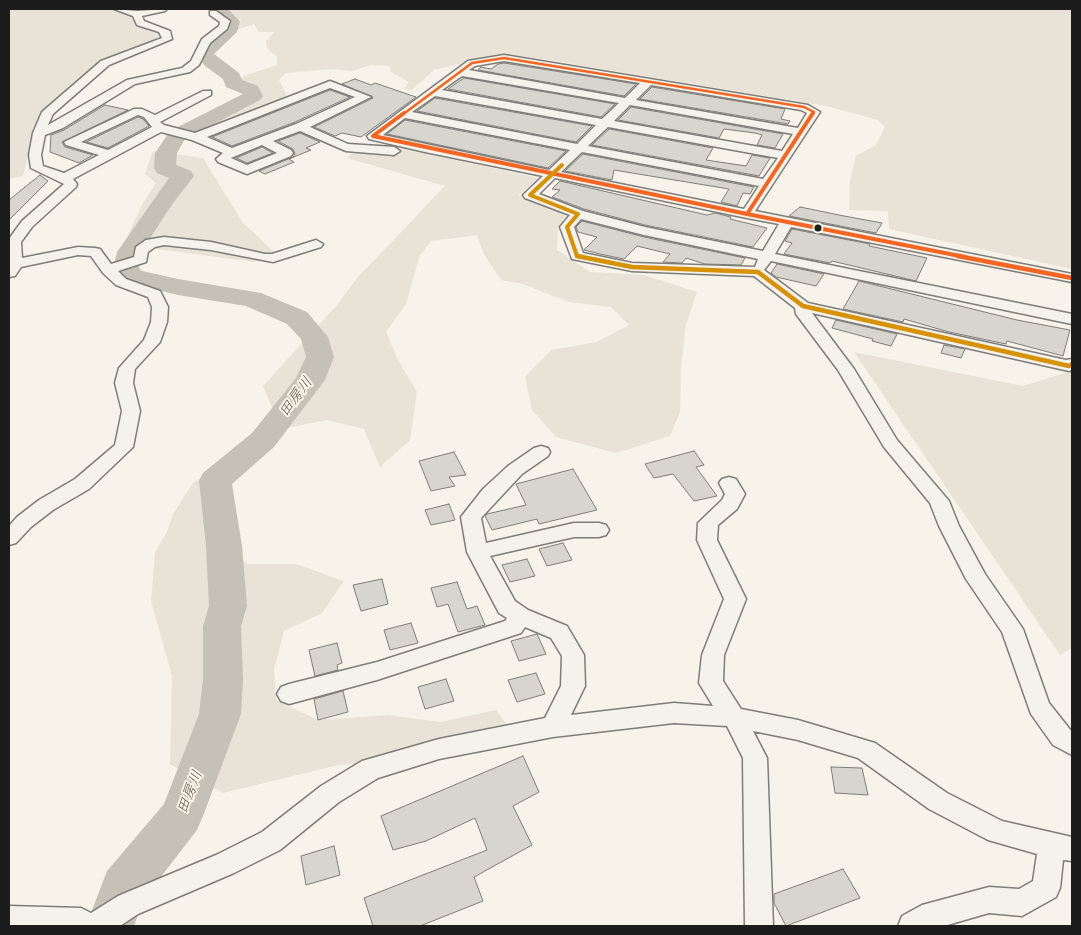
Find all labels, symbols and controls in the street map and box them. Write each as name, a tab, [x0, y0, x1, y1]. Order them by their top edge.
unlabelled marker	[813, 223, 823, 233]
water label: 田房川	[275, 374, 317, 420]
water label: 田房川	[173, 768, 207, 816]

